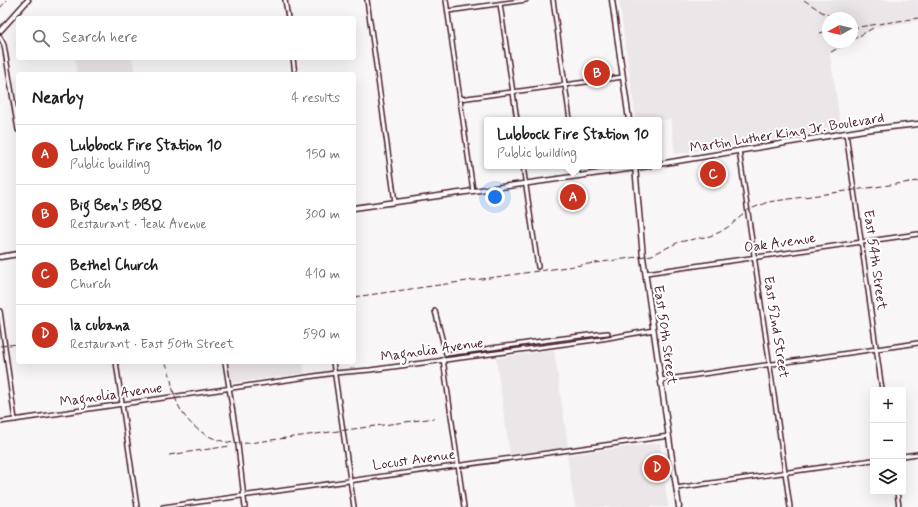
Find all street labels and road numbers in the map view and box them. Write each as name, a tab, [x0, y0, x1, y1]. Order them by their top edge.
street label: Martin Luther King Jr. Boulevard	[688, 109, 886, 157]
street label: East 54th Street	[859, 209, 891, 312]
street label: Oak Avenue	[743, 229, 817, 257]
street label: East 52nd Street	[759, 275, 793, 380]
street label: East 50th Street	[649, 284, 681, 387]
street label: Magnolia Avenue	[379, 334, 485, 368]
street label: Magnolia Avenue	[58, 379, 164, 413]
street label: Locust Avenue	[372, 445, 457, 475]

